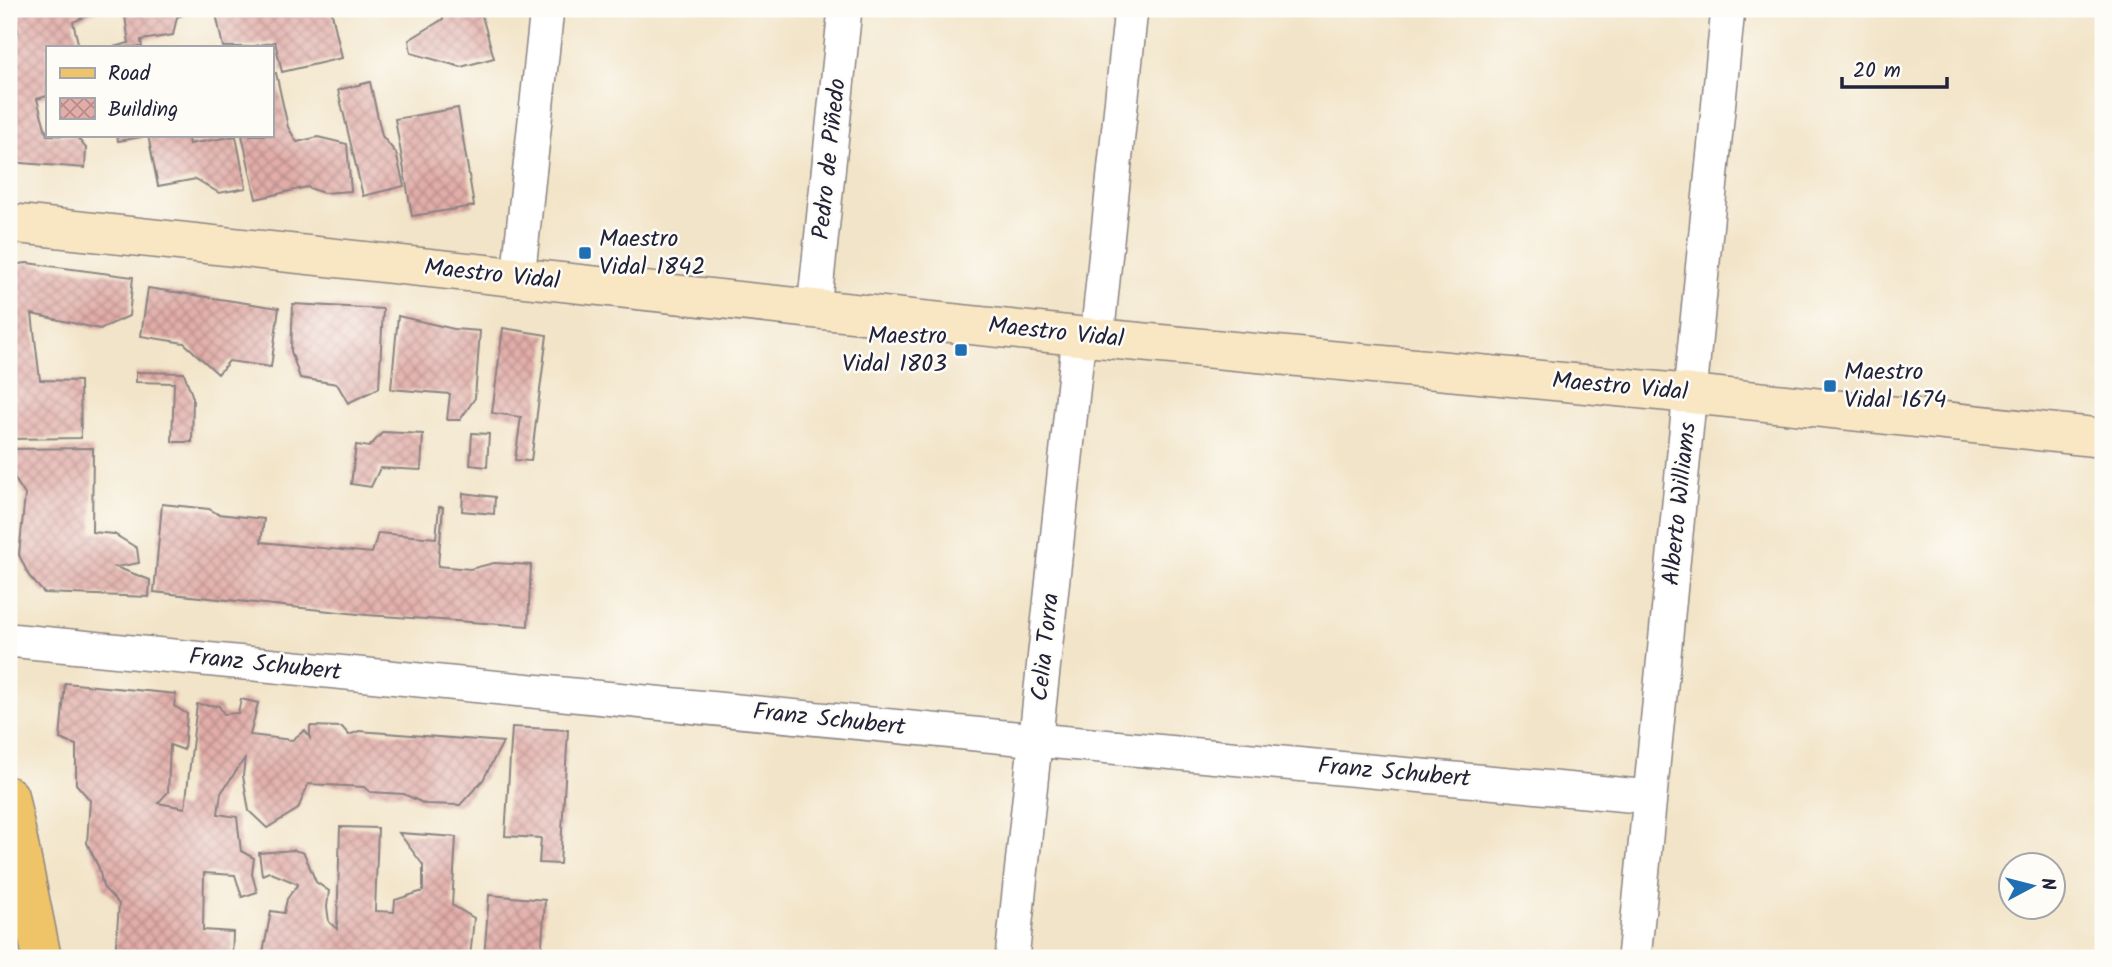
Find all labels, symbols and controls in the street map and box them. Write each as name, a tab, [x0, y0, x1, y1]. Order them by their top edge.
legend	[46, 46, 273, 136]
scale bar	[1842, 46, 1948, 90]
text: 20 m	[1853, 55, 1901, 88]
text: Road	[108, 58, 151, 91]
street label: Pedro de Piñedo	[802, 76, 858, 242]
text: Building	[108, 94, 178, 127]
place label: Maestro Vidal 1842	[599, 220, 705, 287]
marker: Maestro Vidal 1842	[577, 245, 593, 261]
street label: Maestro Vidal	[422, 248, 562, 302]
street label: Maestro Vidal	[986, 306, 1126, 360]
place label: Maestro Vidal 1803	[842, 317, 947, 384]
marker: Maestro Vidal 1803	[953, 342, 969, 358]
place label: Maestro Vidal 1674	[1844, 353, 1946, 420]
street label: Maestro Vidal	[1550, 362, 1690, 412]
marker: Maestro Vidal 1674	[1822, 378, 1838, 394]
street label: Alberto Williams	[1652, 420, 1708, 588]
street label: Celia Torra	[1021, 591, 1071, 703]
street label: Franz Schubert	[187, 638, 344, 692]
street label: Franz Schubert	[751, 693, 908, 747]
street label: Franz Schubert	[1316, 747, 1473, 799]
north arrow	[1996, 852, 2066, 922]
text: N	[2031, 876, 2063, 892]

